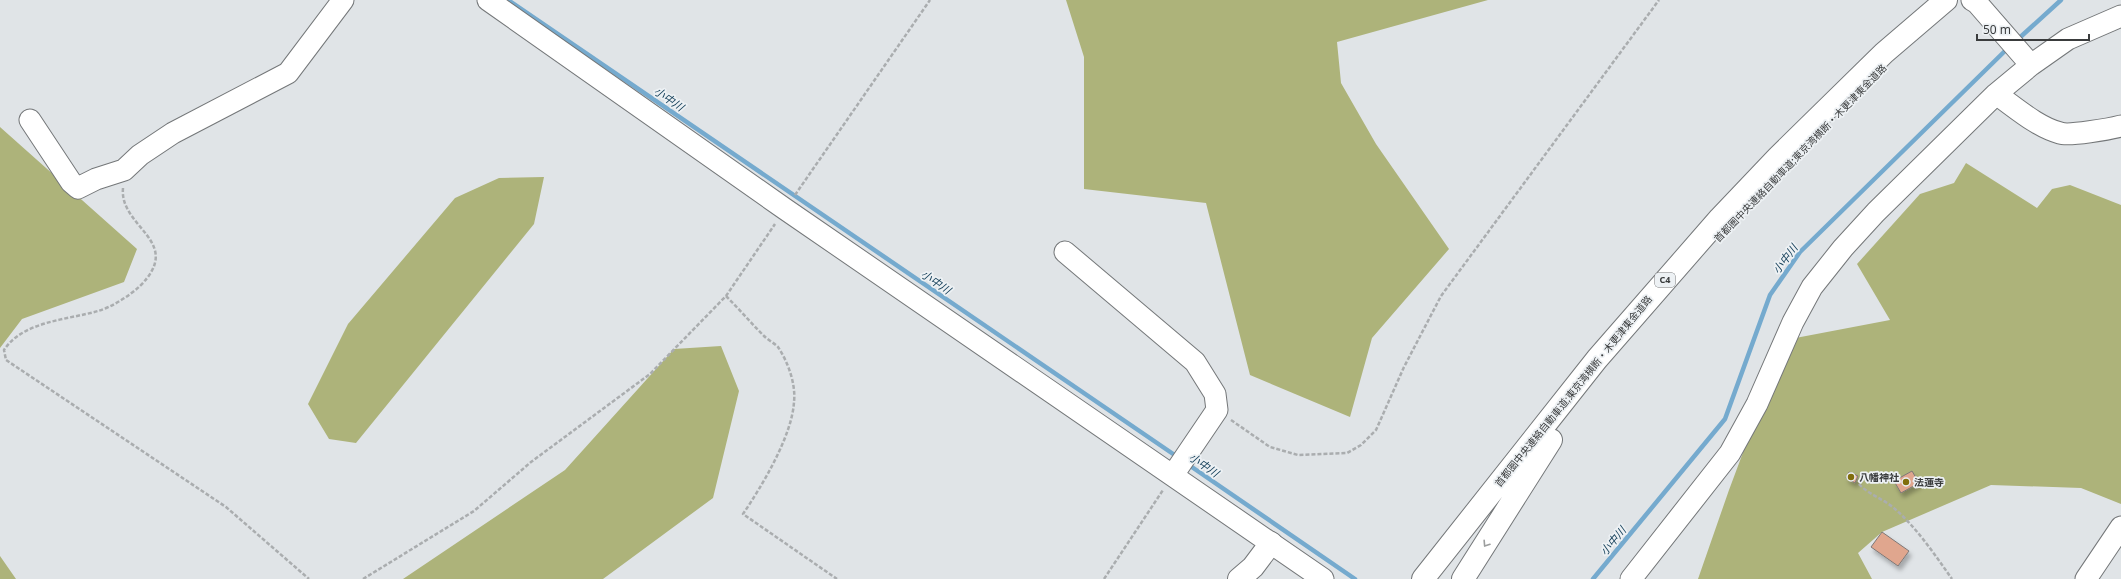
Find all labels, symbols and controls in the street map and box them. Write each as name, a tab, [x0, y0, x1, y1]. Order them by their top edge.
scale bar	[1977, 16, 2089, 42]
text: 50 m	[1983, 21, 2011, 38]
street label: 首都圏中央連絡自動車道;東京湾横断・木更津東金道路	[1711, 61, 1889, 245]
water label: 小中川	[651, 83, 688, 115]
water label: 小中川	[1769, 240, 1801, 276]
water label: 小中川	[918, 266, 955, 298]
road number: C4	[1655, 273, 1675, 287]
street label: 首都圏中央連絡自動車道;東京湾横断・木更津東金道路	[1491, 292, 1655, 490]
water label: 小中川	[1186, 449, 1223, 481]
place label: 八幡神社	[1859, 470, 1900, 484]
marker: 八幡神社	[1846, 472, 1856, 482]
place label: 法蓮寺	[1914, 475, 1944, 489]
marker: 法蓮寺	[1901, 477, 1911, 487]
water label: 小中川	[1596, 522, 1630, 558]
one-way arrow	[1483, 540, 1491, 547]

